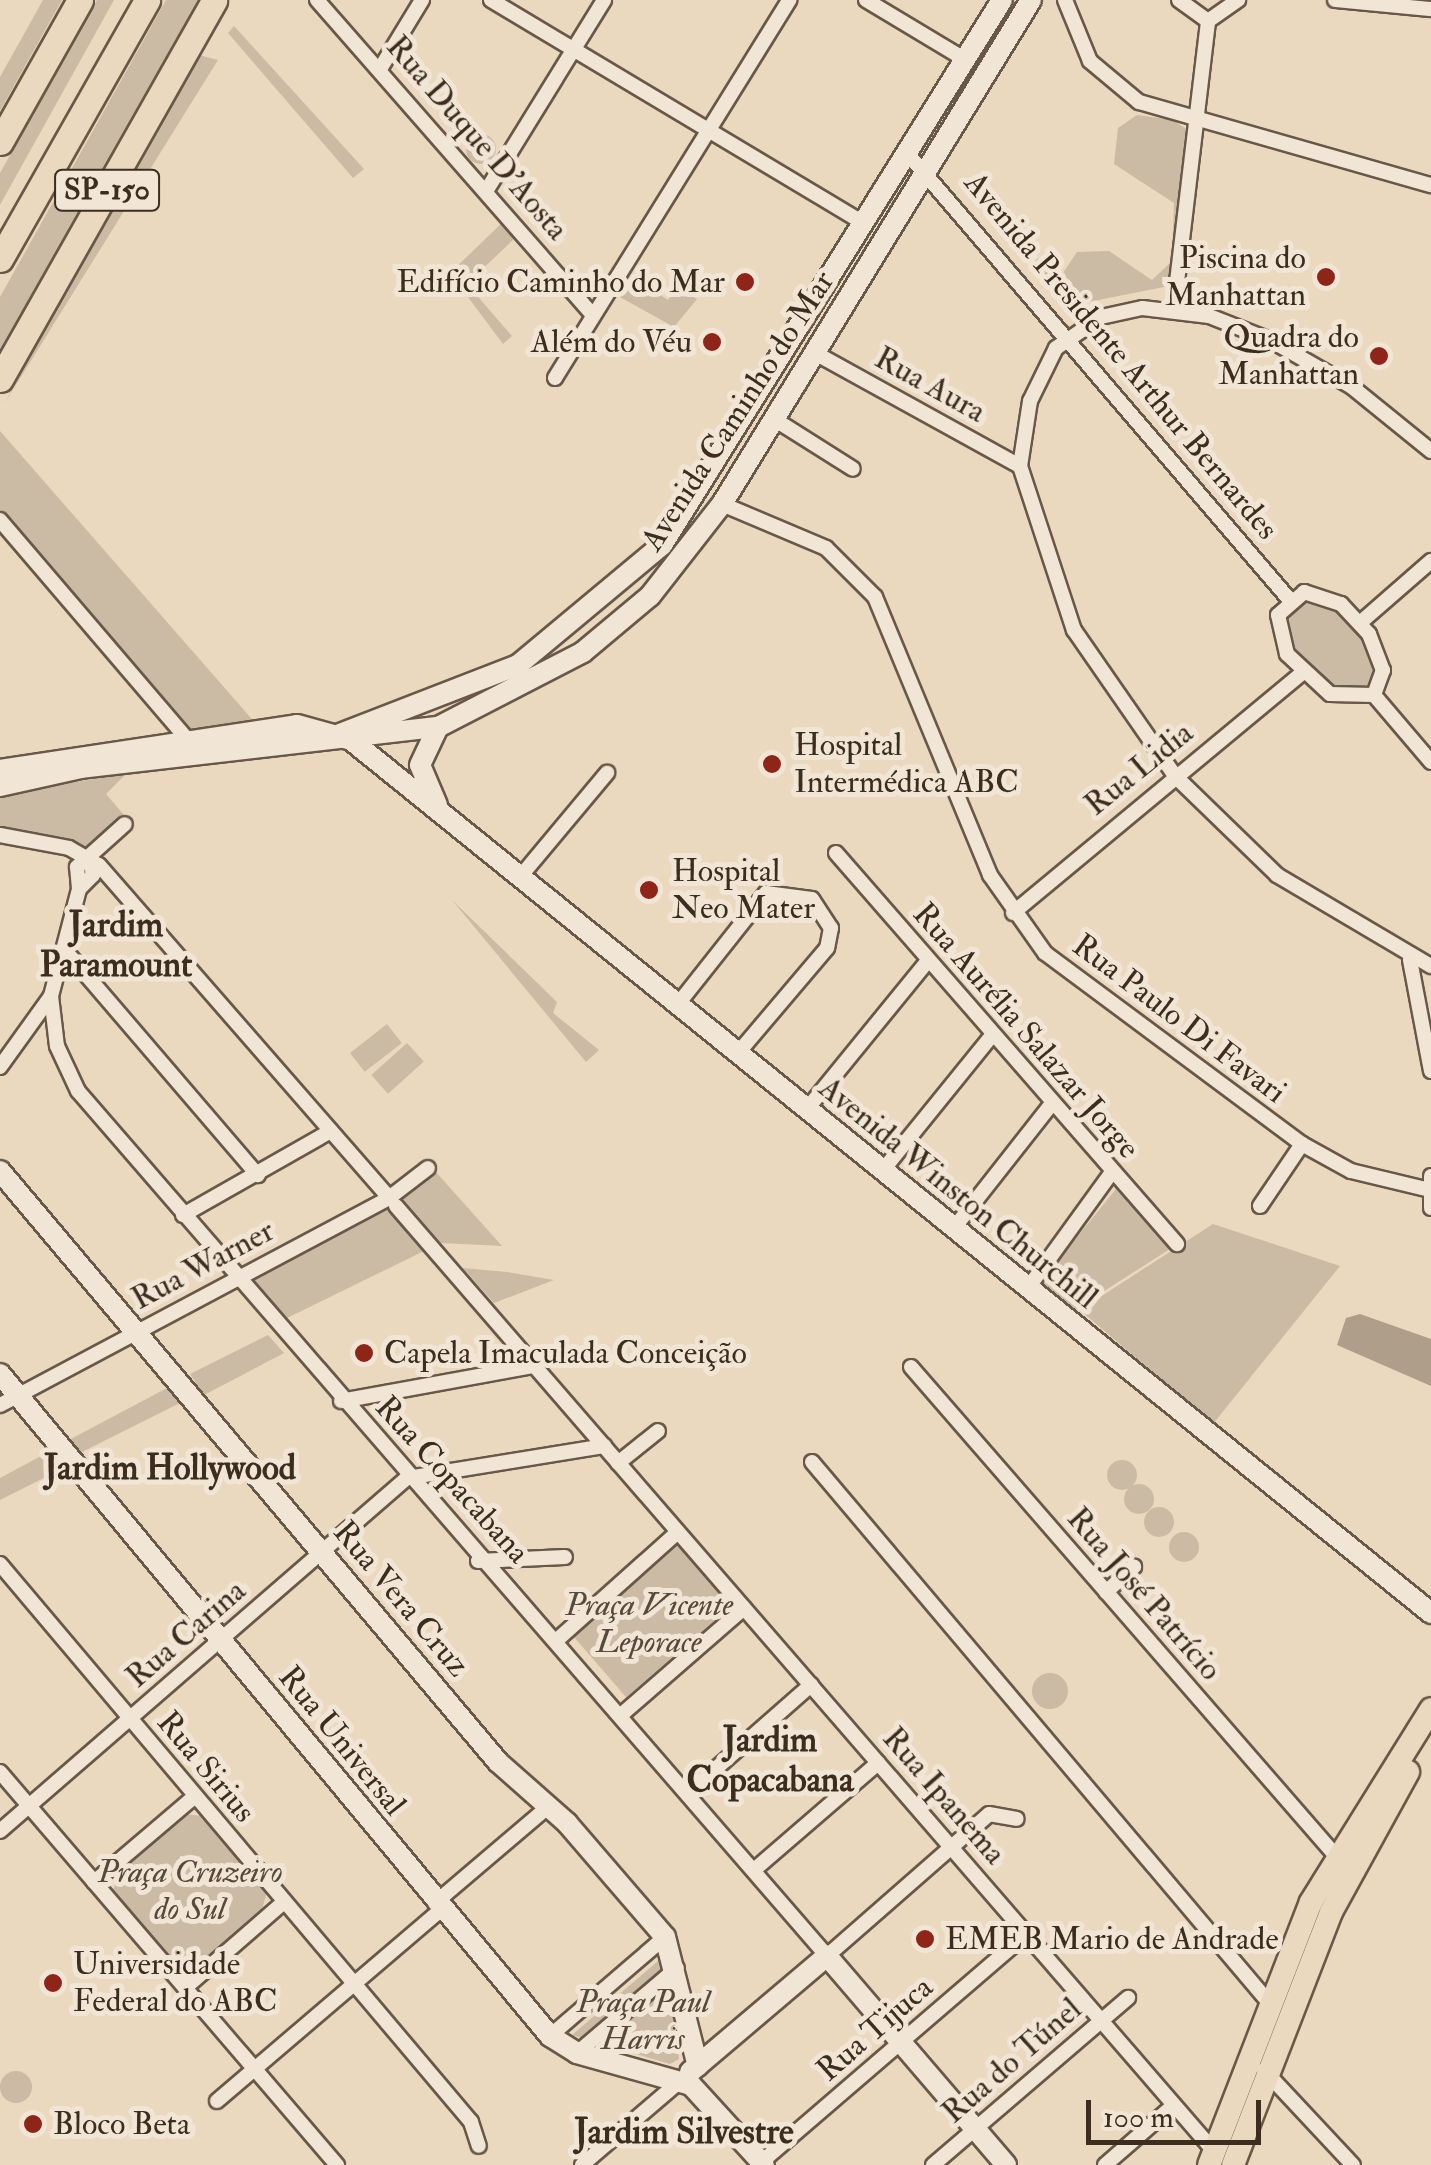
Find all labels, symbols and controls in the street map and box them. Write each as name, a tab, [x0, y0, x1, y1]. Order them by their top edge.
street label: Rua Duque D'Aosta	[378, 28, 576, 248]
street label: Avenida Presidente Arthur Bernardes	[956, 164, 1286, 548]
road number: SP-150	[52, 165, 162, 215]
place label: Piscina do Manhattan	[1165, 240, 1306, 315]
place label: Edifício Caminho do Mar	[397, 263, 725, 301]
street label: Avenida Caminho do Mar	[633, 264, 843, 558]
marker: Piscina do Manhattan	[1315, 266, 1337, 288]
marker: Edifício Caminho do Mar	[734, 271, 756, 293]
place label: Quadra do Manhattan	[1218, 319, 1359, 394]
place label: Além do Véu	[531, 323, 692, 361]
marker: Além do Véu	[701, 331, 723, 353]
street label: Rua Aura	[868, 339, 992, 431]
marker: Quadra do Manhattan	[1368, 345, 1390, 367]
street label: Rua Lidia	[1077, 714, 1201, 824]
place label: Hospital Intermédica ABC	[794, 727, 1019, 802]
marker: Hospital Intermédica ABC	[759, 751, 785, 777]
place label: Hospital Neo Mater	[672, 853, 815, 928]
marker: Hospital Neo Mater	[636, 877, 662, 903]
street label: Rua Aurélia Salazar Jorge	[905, 895, 1147, 1167]
district label: Jardim Paramount	[40, 904, 192, 986]
street label: Rua Paulo Di Favari	[1065, 926, 1293, 1112]
street label: Avenida Winston Churchill	[811, 1069, 1105, 1317]
street label: Rua Warner	[125, 1212, 281, 1318]
place label: Capela Imaculada Conceição	[384, 1334, 747, 1372]
marker: Capela Imaculada Conceição	[353, 1342, 375, 1364]
street label: Rua Copacabana	[367, 1388, 537, 1572]
district label: Jardim Hollywood	[44, 1447, 296, 1489]
street label: Rua José Patrício	[1059, 1500, 1229, 1688]
street label: Rua Vera Cruz	[325, 1513, 477, 1685]
street label: Rua Carina	[118, 1572, 254, 1696]
park label: Praça Vicente Leporace	[565, 1587, 733, 1662]
street label: Rua Universal	[270, 1659, 414, 1823]
street label: Rua Sirius	[149, 1704, 263, 1830]
district label: Jardim Copacabana	[686, 1719, 854, 1801]
street label: Rua Ipanema	[874, 1720, 1014, 1872]
park label: Praça Cruzeiro do Sul	[97, 1854, 283, 1929]
place label: EMEB Mario de Andrade	[945, 1920, 1279, 1958]
marker: EMEB Mario de Andrade	[914, 1928, 936, 1950]
place label: Universidade Federal do ABC	[73, 1946, 277, 2021]
street label: Rua Tijuca	[809, 1968, 941, 2090]
marker: Universidade Federal do ABC	[42, 1972, 64, 1994]
park label: Praça Paul Harris	[576, 1984, 710, 2059]
street label: Rua do Túnel	[934, 1990, 1090, 2132]
scale bar	[1091, 2080, 1266, 2142]
text: 100 m	[1103, 2099, 1174, 2136]
place label: Bloco Beta	[53, 2105, 190, 2143]
district label: Jardim Silvestre	[574, 2111, 794, 2153]
marker: Bloco Beta	[22, 2113, 44, 2135]

